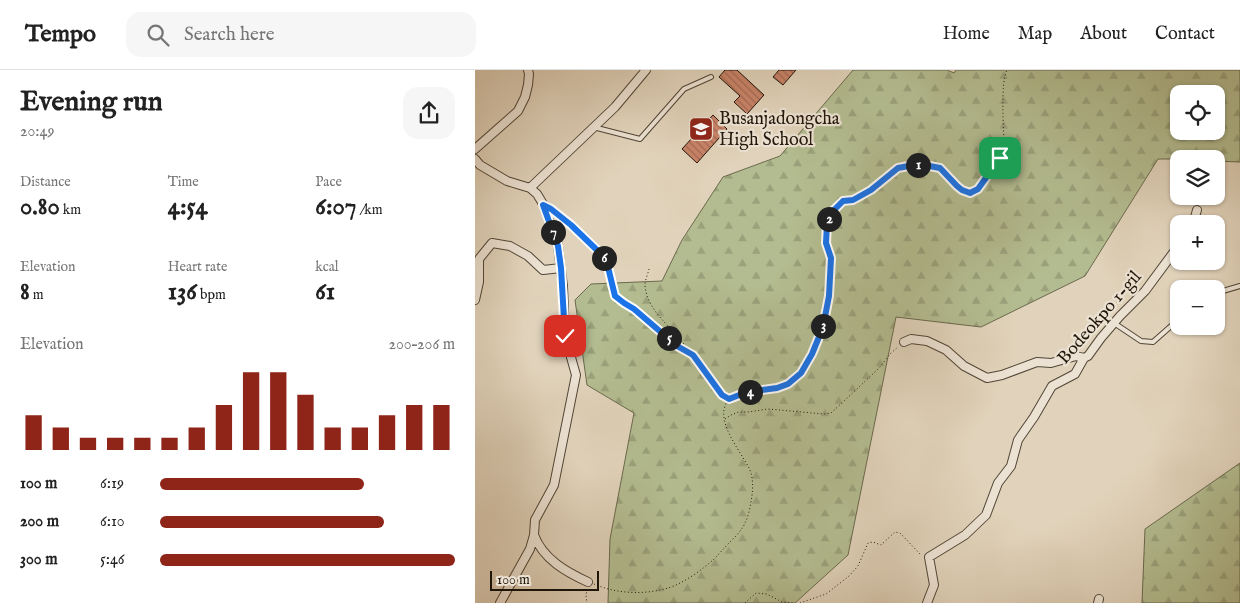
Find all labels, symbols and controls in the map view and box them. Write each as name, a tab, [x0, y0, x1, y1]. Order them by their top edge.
search box	[126, 12, 476, 57]
text: Tempo	[25, 19, 96, 50]
icon: search	[144, 21, 172, 49]
text: Search here	[184, 23, 274, 47]
text: Home	[943, 23, 990, 46]
text: Map	[1018, 23, 1052, 46]
text: About	[1080, 23, 1127, 46]
text: Contact	[1155, 23, 1215, 46]
text: Evening run	[20, 85, 163, 120]
map controls	[1170, 85, 1225, 335]
button: locate	[1170, 85, 1225, 140]
button: share	[403, 87, 455, 139]
place label: Busanjadongcha High School	[719, 108, 840, 152]
school or university icon: Busanjadongcha High School	[688, 116, 714, 142]
text: 20:49	[20, 122, 54, 142]
pin	[979, 137, 1021, 179]
icon: arrive	[986, 144, 1014, 172]
button: layers	[1170, 150, 1225, 205]
pin: 1	[905, 152, 931, 178]
text: 1	[916, 156, 921, 174]
text: Distance	[20, 173, 71, 191]
text: Time	[168, 173, 199, 191]
text: Pace	[315, 173, 342, 191]
text: 0.80	[20, 191, 60, 223]
text: 4:54	[168, 191, 208, 223]
text: 6:07	[315, 191, 356, 223]
text: km	[60, 201, 81, 219]
text: /km	[356, 201, 383, 219]
pin: 2	[817, 206, 841, 232]
text: 2	[826, 210, 833, 228]
button: +	[1170, 215, 1225, 270]
pin: 7	[541, 220, 565, 244]
text: 7	[550, 223, 557, 241]
pin: 6	[591, 246, 617, 270]
text: 6	[602, 249, 607, 267]
text: Elevation	[20, 258, 76, 276]
text: Heart rate	[168, 258, 227, 276]
text: kcal	[315, 258, 339, 276]
street label: Bodeokpo 1-gil	[1053, 266, 1147, 370]
text: 8	[20, 276, 30, 308]
text: 136	[168, 276, 197, 308]
text: 61	[315, 276, 335, 308]
button: −	[1170, 280, 1225, 335]
text: m	[30, 286, 44, 304]
text: bpm	[197, 286, 226, 304]
pin: 3	[811, 314, 835, 338]
pin	[544, 315, 586, 357]
text: 3	[821, 317, 826, 335]
icon: check	[551, 322, 579, 350]
pin: 5	[657, 326, 681, 350]
text: 5	[667, 329, 672, 347]
text: Elevation	[20, 335, 83, 355]
text: 200–206 m	[388, 335, 455, 355]
pin: 4	[737, 380, 763, 404]
text: 4	[747, 383, 754, 401]
text: 100 m	[20, 474, 57, 494]
text: 6:19	[100, 474, 124, 494]
text: 200 m	[20, 512, 59, 532]
text: 6:10	[100, 512, 125, 532]
text: 300 m	[20, 550, 58, 570]
text: 5:46	[100, 550, 125, 570]
scale bar	[490, 568, 599, 591]
text: 100 m	[497, 571, 530, 589]

